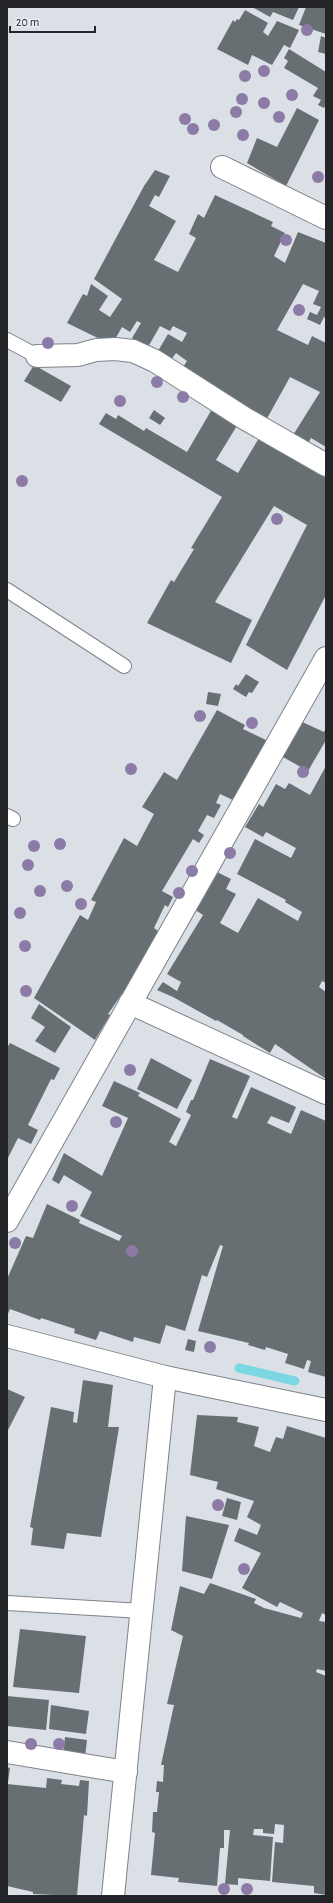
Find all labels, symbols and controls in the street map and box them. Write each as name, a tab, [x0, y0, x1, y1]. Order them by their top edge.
scale bar	[10, 8, 95, 34]
text: 20 m	[16, 16, 39, 28]

